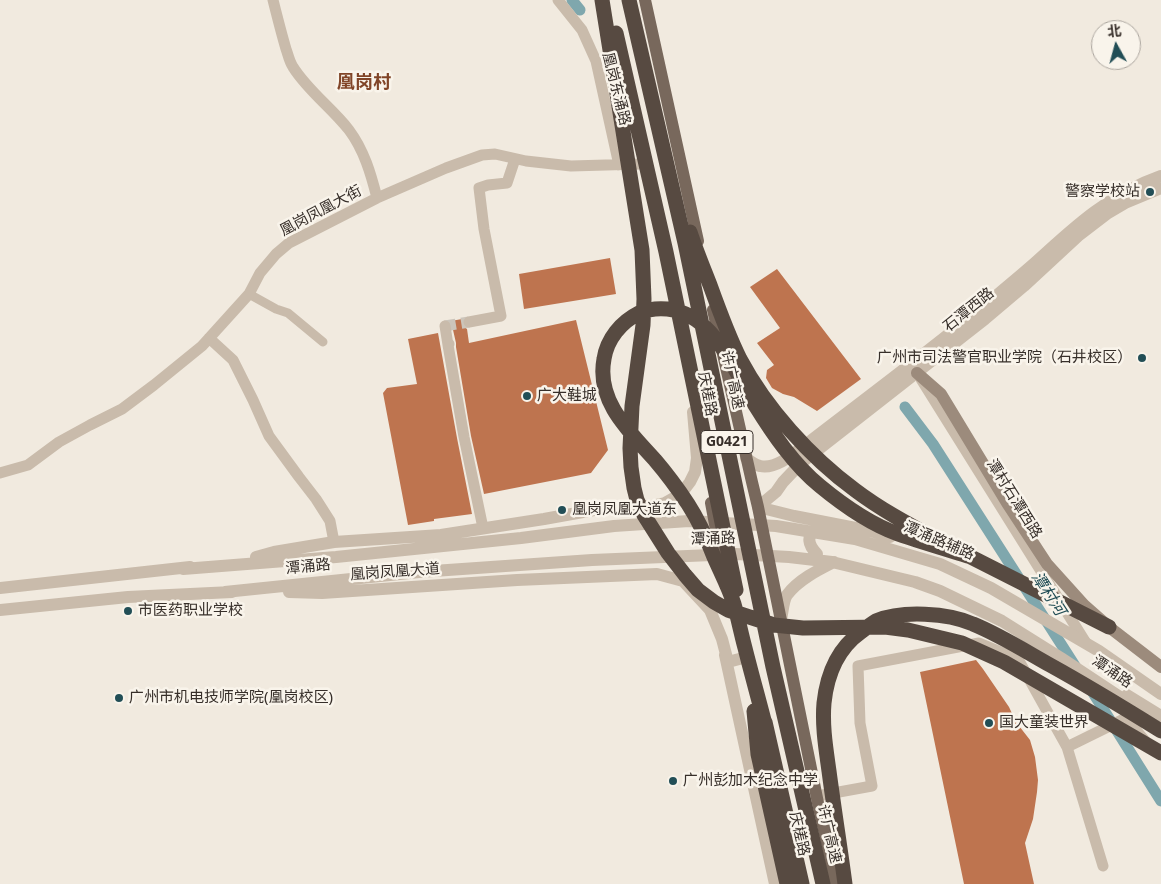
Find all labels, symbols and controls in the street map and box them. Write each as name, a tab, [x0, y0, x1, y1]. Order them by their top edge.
north arrow	[1091, 20, 1141, 70]
text: 北	[1106, 20, 1122, 41]
street label: 凰岗东涌路	[598, 50, 634, 128]
district label: 凰岗村	[337, 72, 391, 94]
street label: 凰岗凤凰大街	[277, 182, 365, 240]
place label: 警察学校站	[1065, 183, 1140, 201]
marker: 警察学校站	[1144, 186, 1156, 198]
street label: 石潭西路	[940, 284, 998, 336]
street label: 许广高速	[717, 349, 747, 411]
place label: 广州市司法警官职业学院（石井校区）	[877, 349, 1132, 367]
marker: 广州市司法警官职业学院（石井校区）	[1136, 352, 1148, 364]
street label: 庆槎路	[694, 370, 720, 418]
place label: 广大鞋城	[537, 387, 597, 405]
marker: 广大鞋城	[521, 390, 533, 402]
road number: G0421	[701, 431, 753, 454]
street label: 潭村石潭西路	[983, 456, 1045, 542]
place label: 凰岗凤凰大道东	[572, 501, 677, 519]
marker: 凰岗凤凰大道东	[556, 504, 568, 516]
street label: 潭涌路辅路	[901, 518, 977, 564]
street label: 潭涌路	[690, 529, 736, 549]
street label: 潭涌路	[285, 556, 331, 578]
street label: 凰岗凤凰大道	[349, 560, 441, 584]
water label: 潭村河	[1027, 569, 1069, 619]
place label: 市医药职业学校	[138, 602, 243, 620]
marker: 市医药职业学校	[122, 605, 134, 617]
street label: 潭涌路	[1088, 652, 1136, 692]
place label: 广州市机电技师学院(凰岗校区)	[129, 689, 333, 707]
marker: 广州市机电技师学院(凰岗校区)	[113, 692, 125, 704]
place label: 国大童装世界	[999, 714, 1089, 732]
marker: 国大童装世界	[983, 717, 995, 729]
place label: 广州彭加木纪念中学	[683, 772, 818, 790]
marker: 广州彭加木纪念中学	[667, 775, 679, 787]
street label: 许广高速	[813, 803, 845, 865]
street label: 庆槎路	[785, 810, 813, 858]

